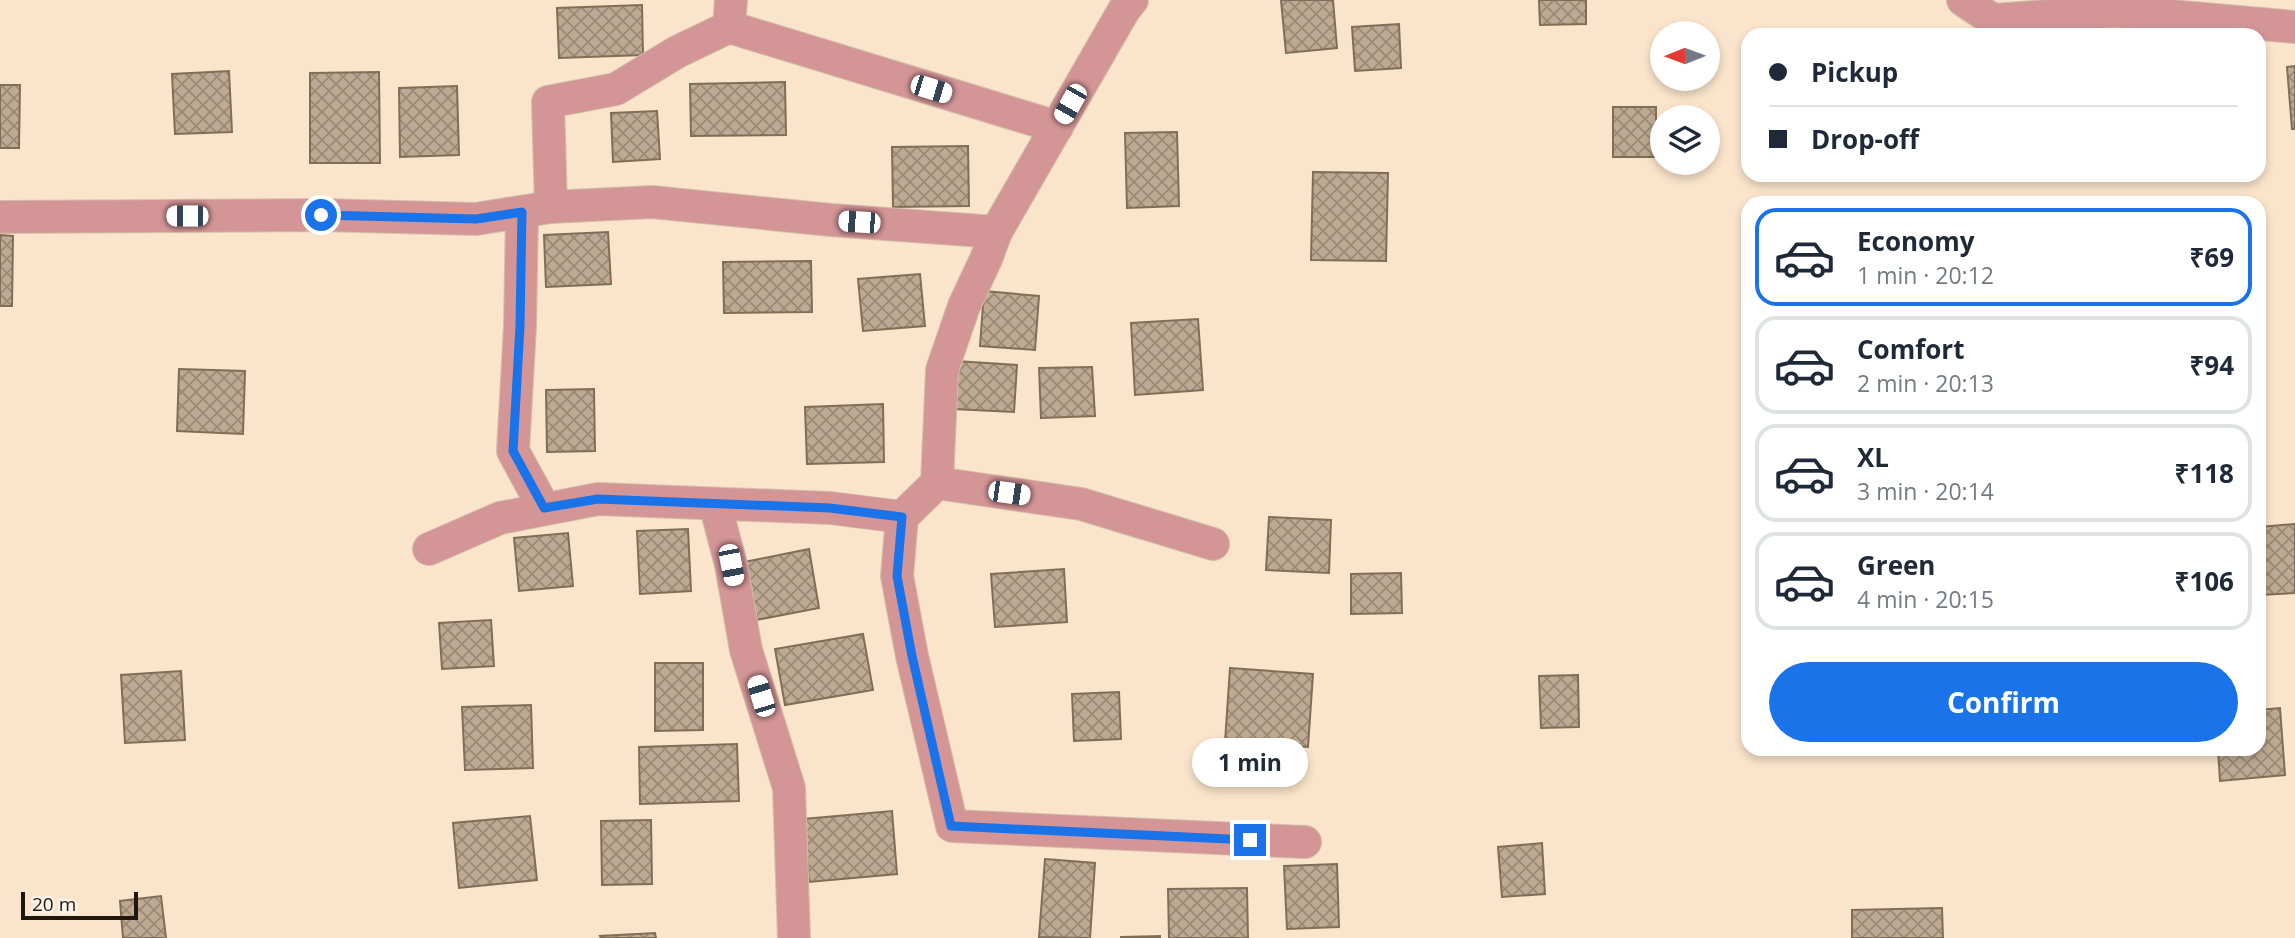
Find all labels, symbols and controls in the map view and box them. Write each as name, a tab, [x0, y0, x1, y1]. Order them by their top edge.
north arrow	[1650, 21, 1720, 91]
map controls	[1650, 21, 1720, 175]
text: Pickup	[1811, 54, 1898, 90]
car	[908, 73, 955, 105]
car	[1051, 81, 1090, 127]
button: layers	[1650, 105, 1720, 175]
text: Drop-off	[1811, 121, 1919, 157]
route start	[305, 199, 337, 231]
car	[167, 206, 209, 227]
car	[838, 210, 881, 234]
text: Economy	[1857, 223, 1975, 259]
icon: car	[1773, 226, 1836, 289]
text: ₹69	[2189, 239, 2234, 275]
text: 1 min · 20:12	[1857, 259, 1994, 291]
text: Comfort	[1857, 331, 1964, 367]
icon: car	[1773, 334, 1836, 397]
text: ₹94	[2189, 347, 2234, 383]
text: 2 min · 20:13	[1857, 367, 1994, 399]
text: XL	[1857, 439, 1889, 475]
icon: car	[1773, 442, 1836, 505]
text: ₹118	[2175, 455, 2234, 491]
text: 3 min · 20:14	[1857, 475, 1994, 507]
car	[987, 480, 1032, 506]
car	[717, 542, 746, 588]
text: Green	[1857, 547, 1935, 583]
icon: car	[1773, 550, 1836, 613]
text: ₹106	[2175, 563, 2234, 599]
text: 4 min · 20:15	[1857, 583, 1994, 615]
button: Confirm	[1769, 662, 2238, 742]
car	[745, 673, 778, 719]
callout: 1 min	[1192, 738, 1308, 788]
text: 1 min	[1218, 746, 1282, 778]
route end	[1234, 824, 1266, 856]
scale bar	[21, 889, 138, 921]
text: 20 m	[32, 891, 76, 917]

